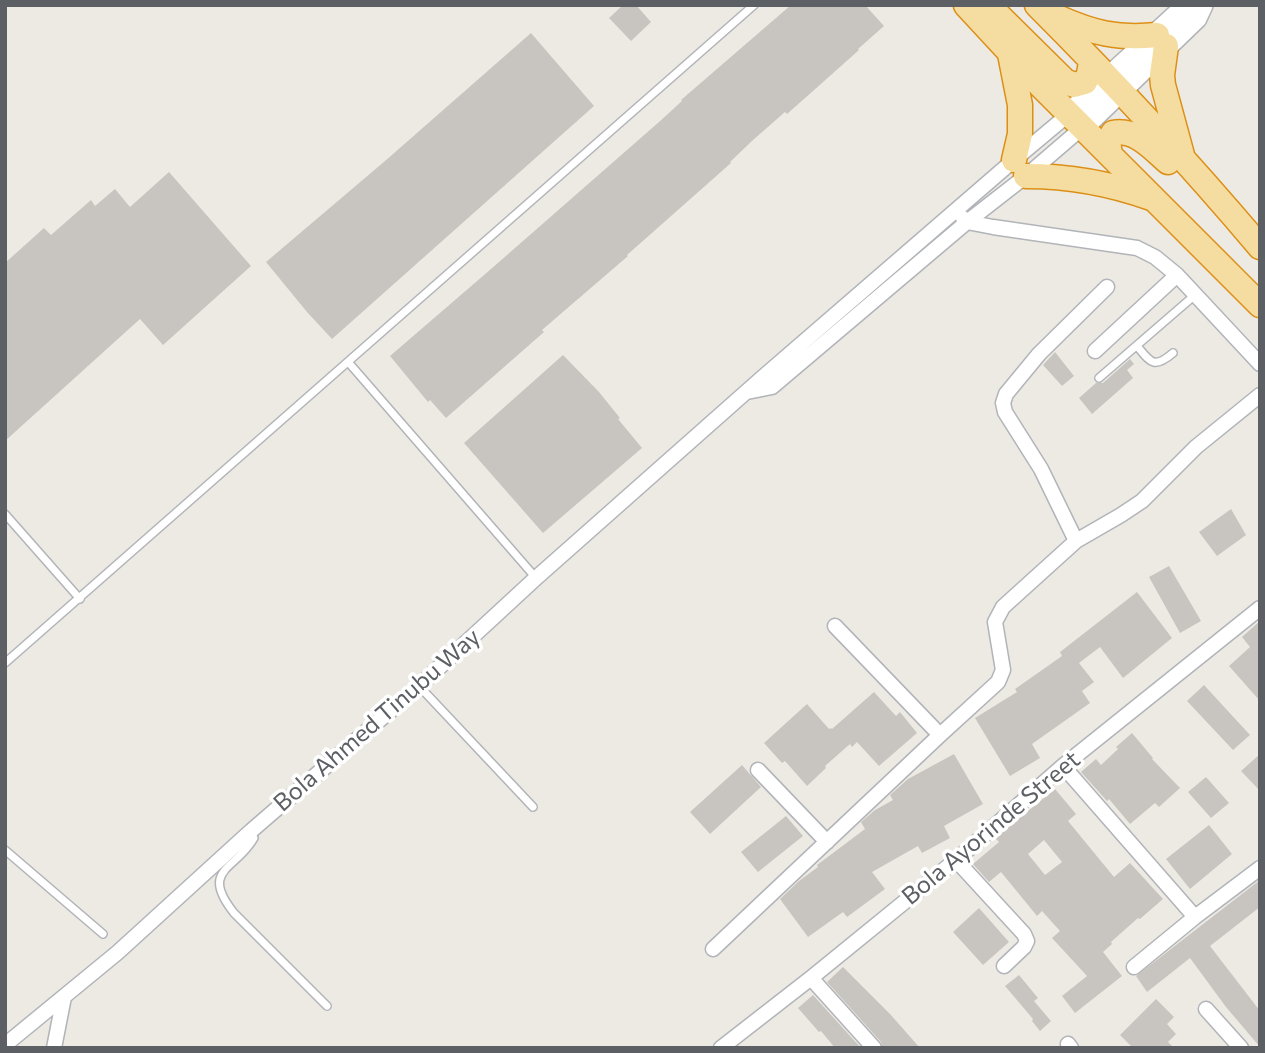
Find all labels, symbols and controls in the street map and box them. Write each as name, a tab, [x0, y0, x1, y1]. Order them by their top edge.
street label: Bola Ahmed Tinubu Way	[268, 622, 486, 818]
street label: Bola Ayorinde Street	[896, 745, 1086, 911]

